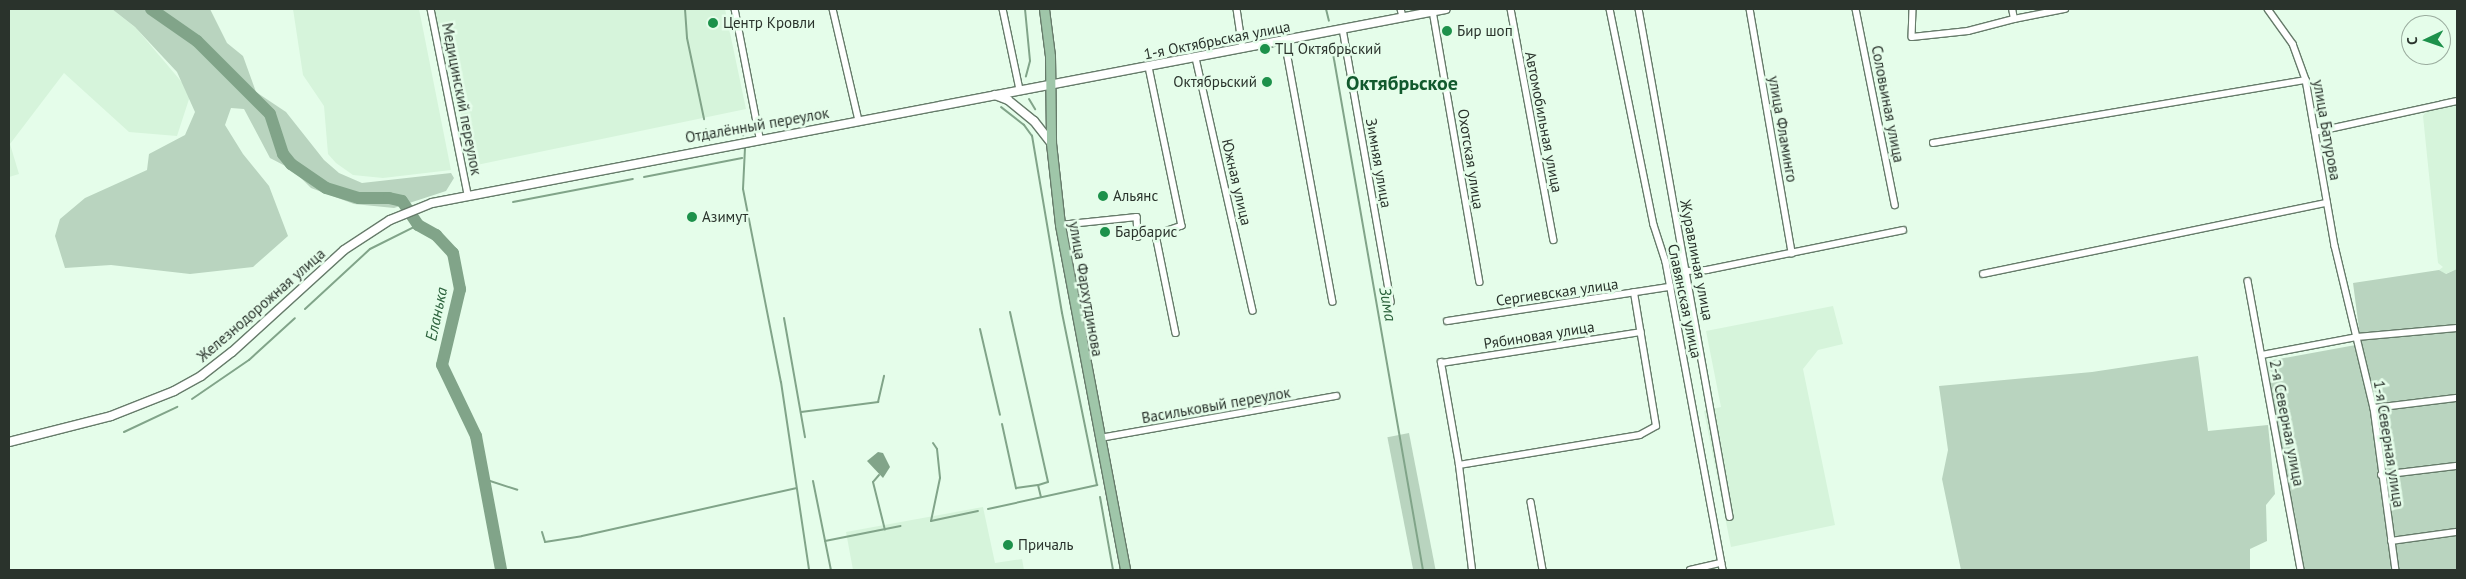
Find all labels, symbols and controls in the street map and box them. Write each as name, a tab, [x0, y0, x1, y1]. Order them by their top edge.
place label: Центр Кровли	[723, 14, 815, 32]
north arrow	[2401, 15, 2451, 65]
marker: Центр Кровли	[707, 17, 719, 29]
street label: 1-я Октябрьская улица	[1142, 17, 1292, 63]
street label: Медицинский переулок	[438, 21, 486, 177]
place label: Бир шоп	[1457, 22, 1513, 40]
marker: Бир шоп	[1441, 25, 1453, 37]
text: С	[2403, 36, 2421, 45]
place label: ТЦ Октябрьский	[1275, 40, 1381, 58]
marker: ТЦ Октябрьский	[1259, 43, 1271, 55]
street label: Соловьиная улица	[1868, 44, 1908, 164]
street label: Автомобильная улица	[1521, 50, 1567, 194]
district label: Октябрьское	[1346, 71, 1458, 95]
place label: Октябрьский	[1173, 73, 1257, 91]
street label: улица Фламинго	[1765, 74, 1801, 184]
marker: Октябрьский	[1261, 76, 1273, 88]
street label: улица Батурова	[2309, 78, 2345, 182]
street label: Отдалённый переулок	[684, 103, 830, 147]
street label: Охотская улица	[1454, 107, 1488, 211]
street label: Зимняя улица	[1362, 117, 1396, 209]
street label: Южная улица	[1218, 137, 1256, 227]
place label: Альянс	[1113, 187, 1158, 205]
marker: Альянс	[1097, 190, 1109, 202]
street label: Журавлиная улица	[1676, 198, 1718, 322]
place label: Азимут	[702, 208, 748, 226]
marker: Азимут	[686, 211, 698, 223]
street label: улица Фархутдинова	[1065, 220, 1107, 358]
place label: Барбарис	[1115, 223, 1177, 241]
marker: Барбарис	[1099, 226, 1111, 238]
street label: Славянская улица	[1664, 242, 1706, 360]
street label: Железнодорожная улица	[193, 245, 329, 365]
street label: Сергиевская улица	[1495, 275, 1619, 309]
water label: Еланька	[421, 286, 451, 342]
water label: Зима	[1376, 286, 1400, 322]
street label: Рябиновая улица	[1482, 317, 1596, 353]
street label: 2-я Северная улица	[2266, 358, 2308, 488]
street label: 1-я Северная улица	[2370, 379, 2408, 509]
street label: Васильковый переулок	[1140, 383, 1292, 427]
place label: Причаль	[1018, 536, 1073, 554]
marker: Причаль	[1002, 539, 1014, 551]

